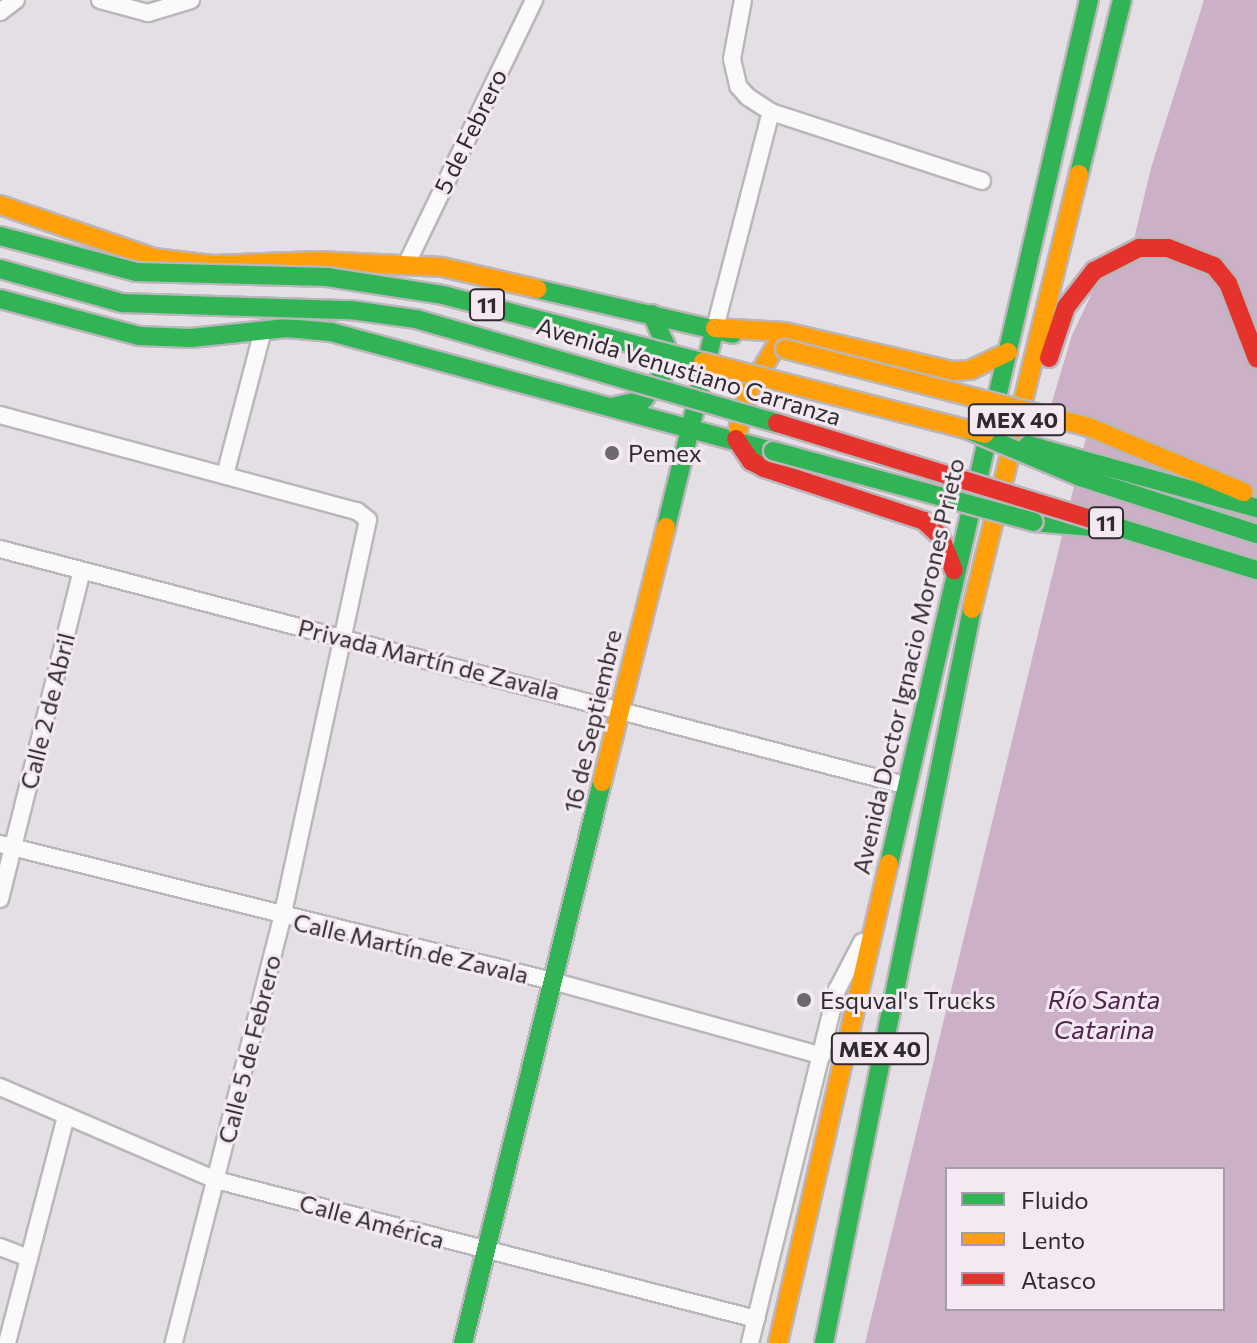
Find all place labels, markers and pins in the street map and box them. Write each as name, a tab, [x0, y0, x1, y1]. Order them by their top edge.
place label: Pemex	[628, 439, 702, 467]
marker: Pemex	[603, 444, 621, 462]
place label: Esquval's Trucks	[820, 986, 996, 1014]
marker: Esquval's Trucks	[795, 991, 813, 1009]

